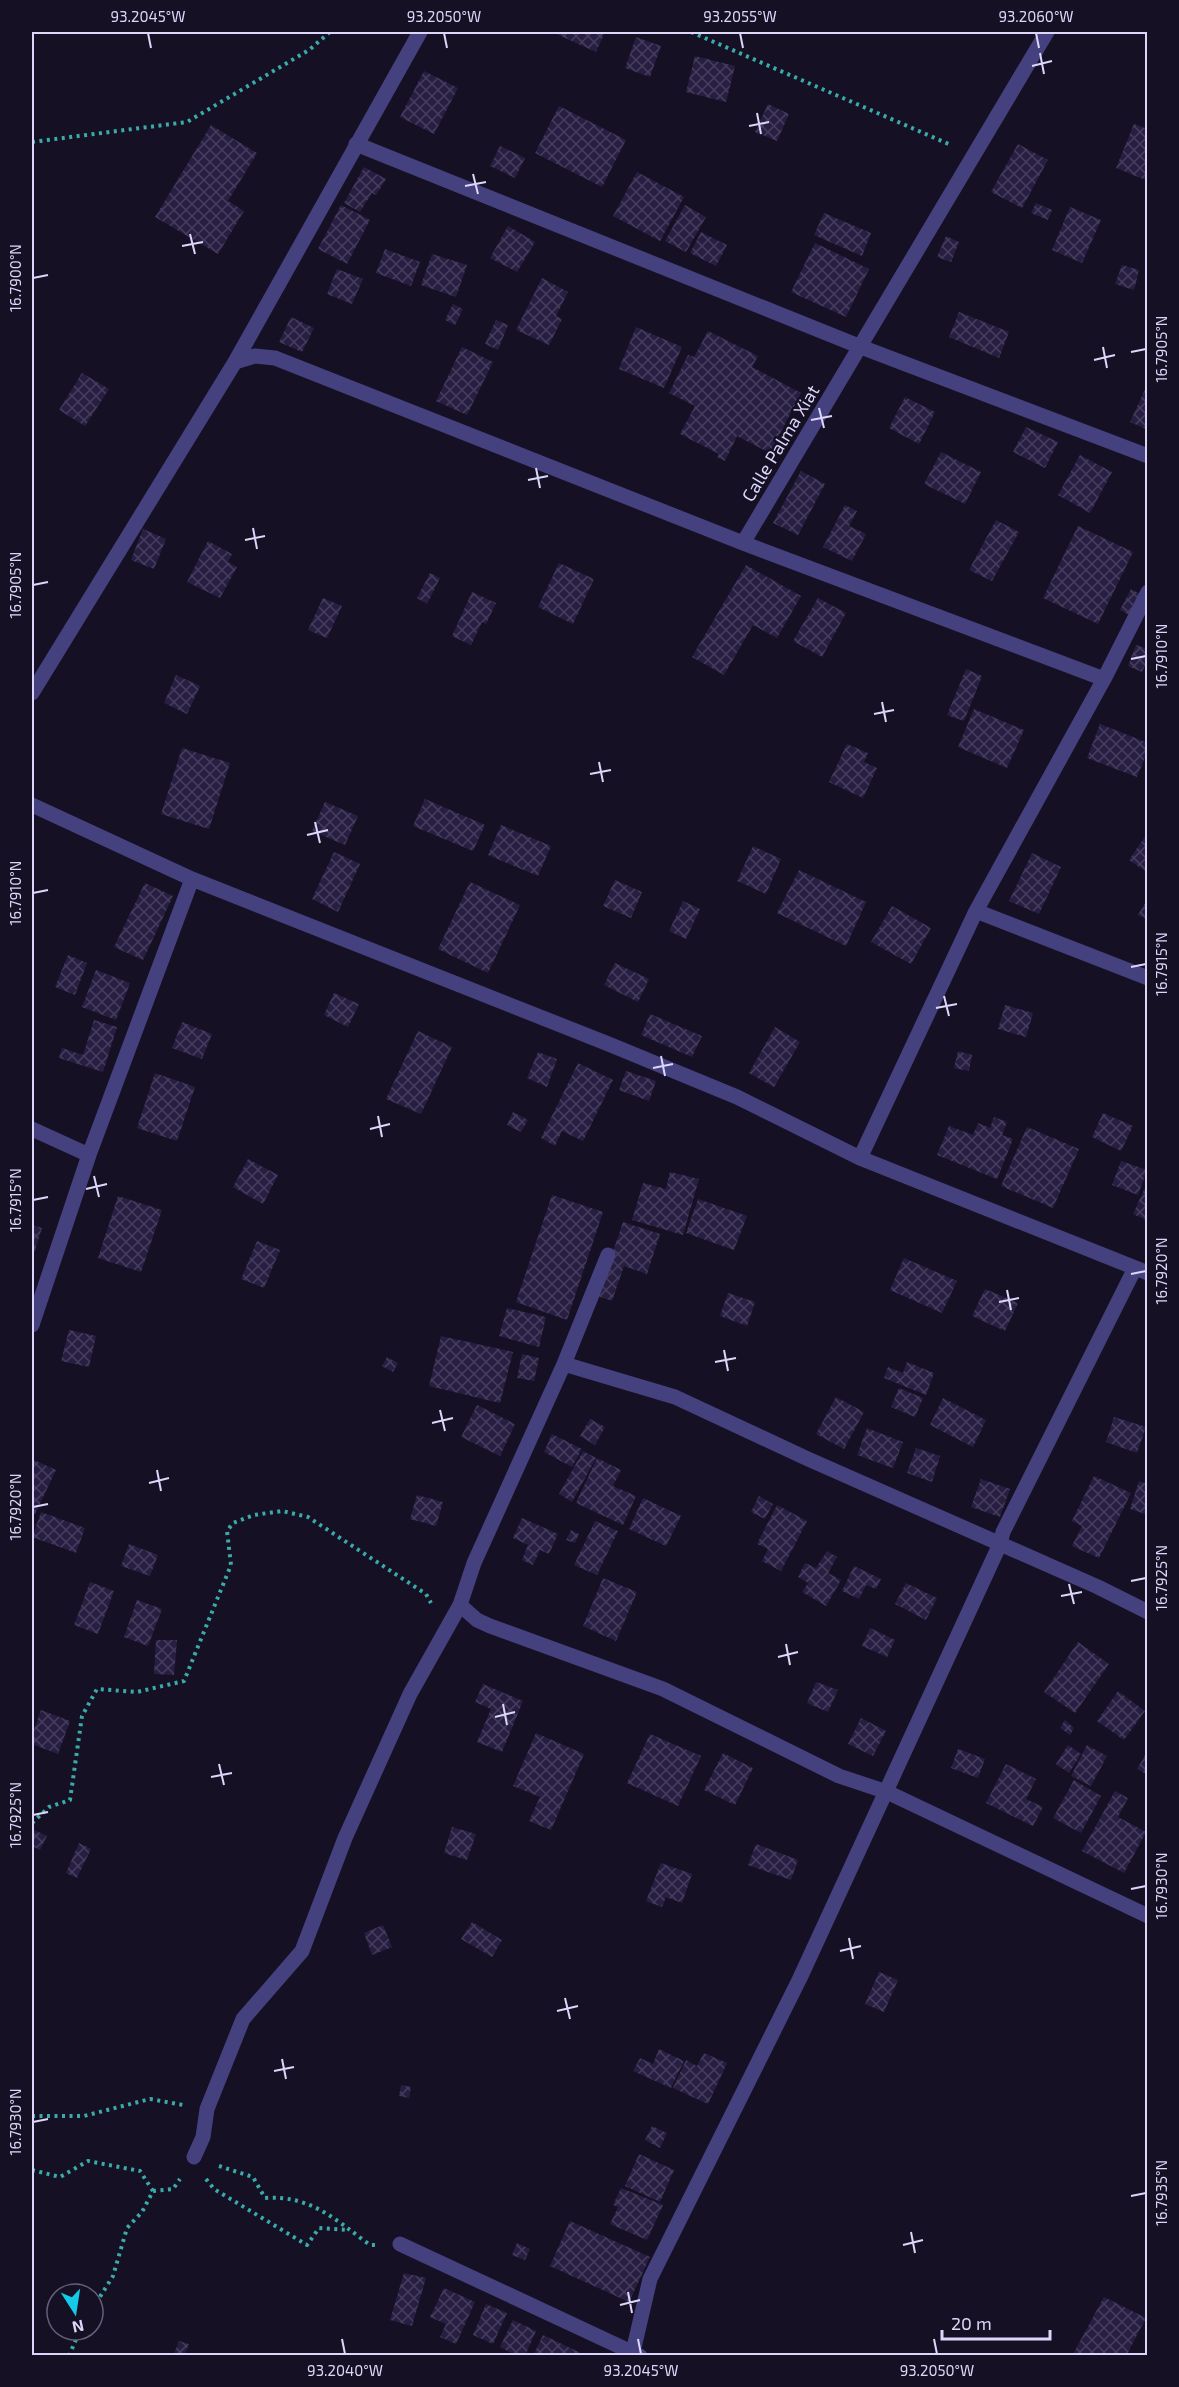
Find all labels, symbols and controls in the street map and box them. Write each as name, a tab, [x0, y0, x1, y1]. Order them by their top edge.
text: 93.2045°W	[111, 7, 185, 25]
text: 93.2050°W	[407, 7, 481, 25]
text: 93.2055°W	[703, 7, 777, 25]
text: 93.2060°W	[998, 7, 1074, 25]
text: 16.7900°N	[6, 244, 24, 312]
text: 16.7905°N	[1152, 316, 1170, 382]
street label: Calle Palma Xiat	[737, 381, 824, 505]
text: 16.7905°N	[6, 552, 24, 618]
text: 16.7910°N	[1152, 624, 1170, 688]
text: 16.7910°N	[6, 861, 24, 925]
text: 16.7915°N	[1152, 932, 1170, 996]
text: 16.7915°N	[6, 1168, 24, 1232]
text: 16.7920°N	[1152, 1237, 1170, 1305]
text: 16.7920°N	[6, 1473, 24, 1541]
text: 16.7925°N	[1152, 1545, 1170, 1611]
text: 16.7925°N	[6, 1782, 24, 1848]
text: 16.7930°N	[1152, 1852, 1170, 1920]
text: 16.7930°N	[6, 2088, 24, 2156]
text: 16.7935°N	[1152, 2160, 1170, 2226]
north arrow	[45, 2282, 105, 2342]
scale bar	[942, 2303, 1050, 2341]
text: 20 m	[951, 2312, 992, 2334]
text: N	[71, 2317, 86, 2338]
text: 93.2040°W	[307, 2361, 383, 2379]
text: 93.2045°W	[604, 2361, 678, 2379]
text: 93.2050°W	[900, 2361, 974, 2379]

